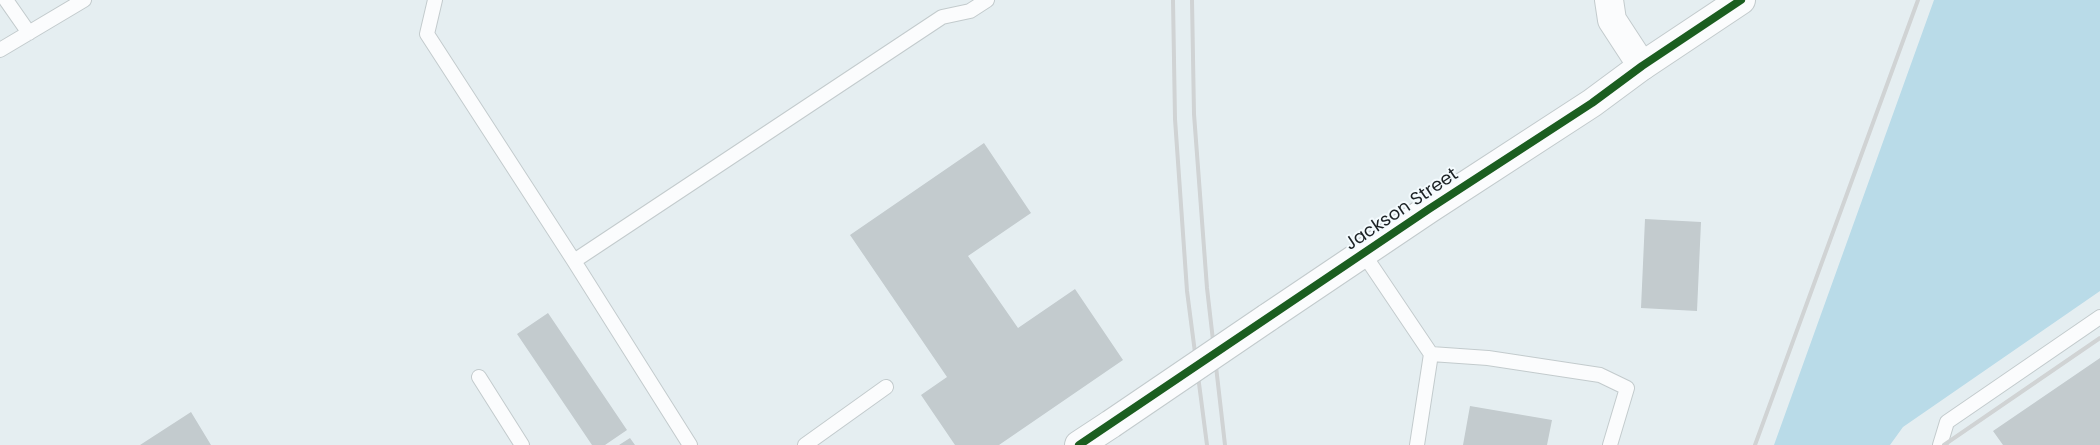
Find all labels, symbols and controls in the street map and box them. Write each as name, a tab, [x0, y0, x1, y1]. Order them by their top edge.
street label: Jackson Street	[1341, 164, 1463, 256]

